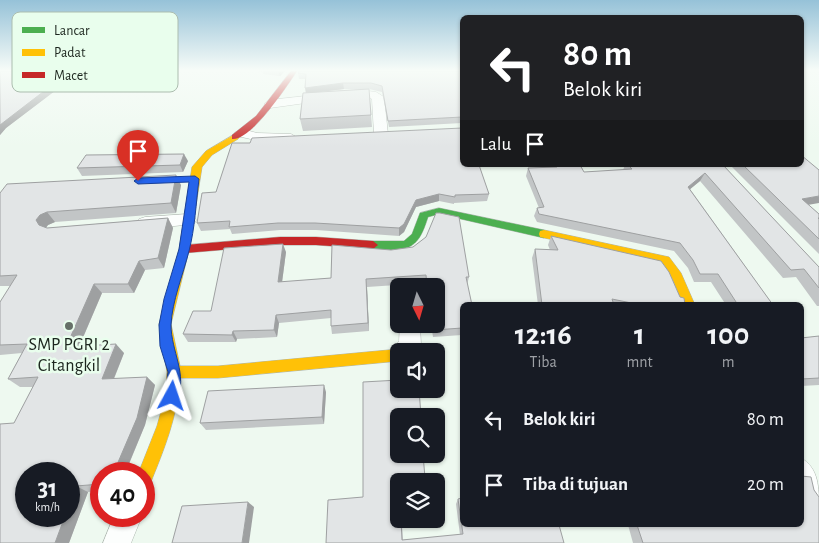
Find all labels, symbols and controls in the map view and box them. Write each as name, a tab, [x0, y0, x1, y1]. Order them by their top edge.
legend	[12, 12, 178, 92]
text: Lancar	[54, 24, 90, 38]
icon: left	[480, 35, 545, 100]
text: 80 m	[563, 37, 632, 72]
text: Padat	[54, 46, 86, 60]
text: Macet	[54, 69, 88, 83]
text: Belok kiri	[563, 78, 642, 100]
pin	[117, 130, 159, 181]
icon: arrive	[521, 130, 549, 158]
text: Lalu	[480, 135, 511, 154]
icon: arrive	[124, 137, 152, 165]
north arrow	[390, 278, 445, 332]
map controls	[390, 278, 445, 528]
marker: SMP PGRI 2 Citangkil	[63, 320, 75, 332]
text: 12:16	[515, 320, 572, 350]
text: 1	[634, 320, 645, 350]
text: 100	[707, 320, 749, 350]
place label: SMP PGRI 2 Citangkil	[28, 336, 110, 375]
button: sound	[390, 343, 445, 398]
text: Tiba	[530, 354, 557, 370]
text: mnt	[627, 354, 653, 370]
text: m	[722, 354, 735, 370]
position arrow	[145, 369, 197, 421]
icon: left	[480, 406, 508, 434]
button: search	[390, 408, 445, 463]
text: Belok kiri	[523, 410, 595, 429]
text: 80 m	[747, 410, 784, 429]
speed limit sign: 40	[90, 462, 155, 527]
icon: arrive	[480, 471, 508, 499]
button: layers	[390, 473, 445, 528]
text: Tiba di tujuan	[523, 475, 628, 494]
text: 20 m	[747, 475, 784, 494]
text: 31	[38, 476, 57, 501]
text: km/h	[35, 501, 60, 513]

